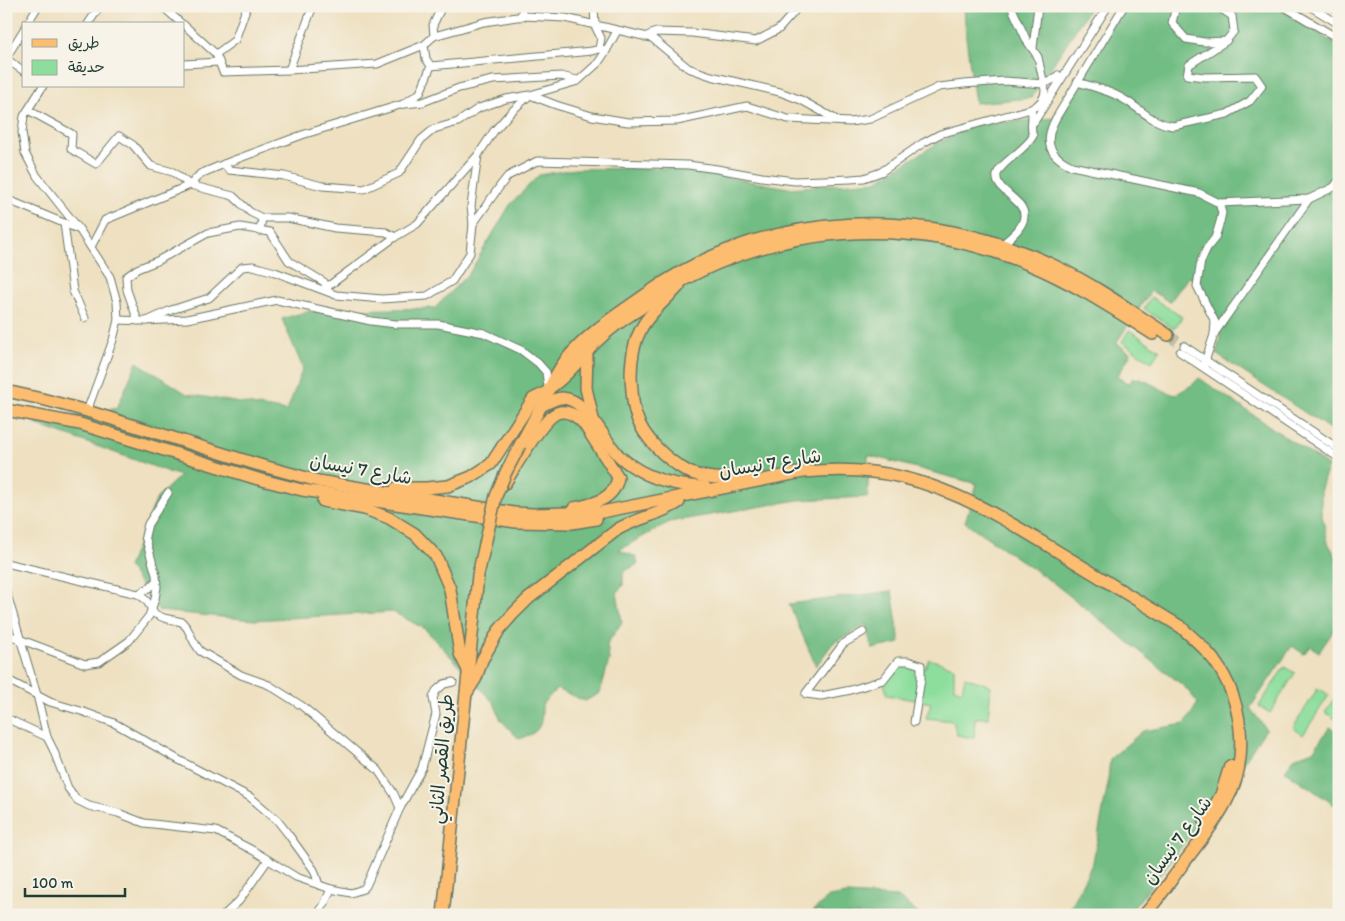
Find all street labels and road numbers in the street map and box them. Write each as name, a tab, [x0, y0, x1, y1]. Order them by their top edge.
street label: شارع 7 نيسان	[717, 444, 823, 484]
street label: شارع 7 نيسان	[308, 449, 414, 491]
street label: طريق القصر الثاني	[424, 693, 463, 825]
street label: شارع 7 نيسان	[1137, 791, 1218, 890]

